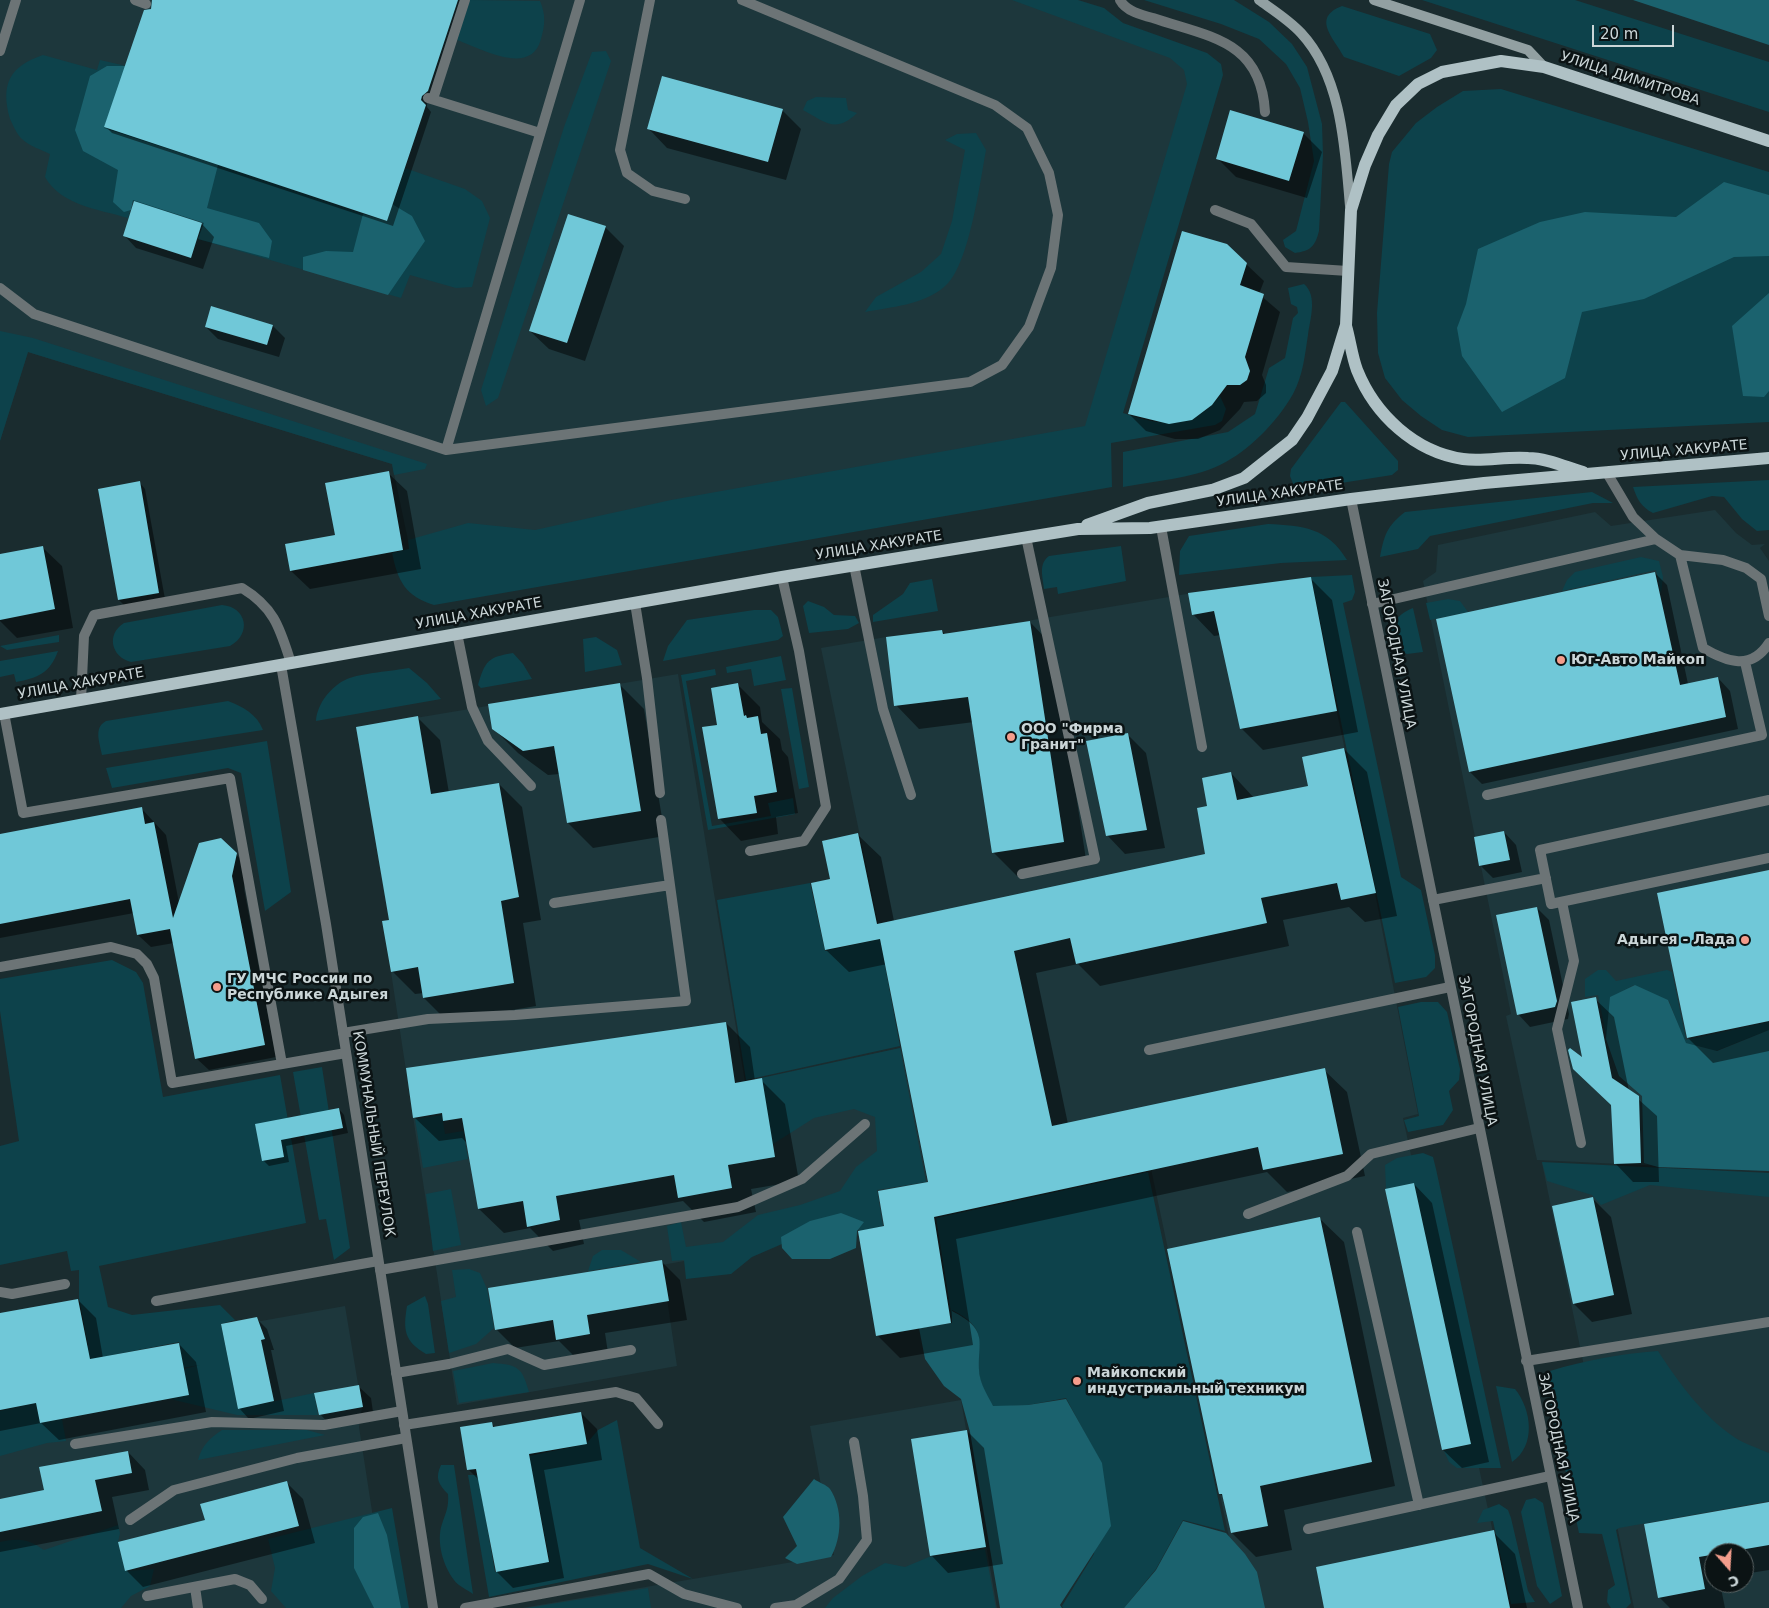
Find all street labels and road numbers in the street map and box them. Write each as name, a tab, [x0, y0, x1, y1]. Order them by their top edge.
street label: УЛИЦА ДИМИТРОВА	[1558, 49, 1702, 109]
street label: УЛИЦА ХАКУРАТЕ	[1620, 437, 1748, 465]
street label: УЛИЦА ХАКУРАТЕ	[1216, 477, 1344, 511]
street label: УЛИЦА ХАКУРАТЕ	[815, 528, 943, 564]
street label: ЗАГОРОДНАЯ УЛИЦА	[1373, 577, 1419, 731]
street label: УЛИЦА ХАКУРАТЕ	[415, 595, 543, 633]
street label: УЛИЦА ХАКУРАТЕ	[17, 665, 145, 703]
street label: ЗАГОРОДНАЯ УЛИЦА	[1454, 974, 1500, 1128]
street label: КОММУНАЛЬНЫЙ ПЕРЕУЛОК	[348, 1030, 398, 1238]
street label: ЗАГОРОДНАЯ УЛИЦА	[1534, 1372, 1582, 1524]

